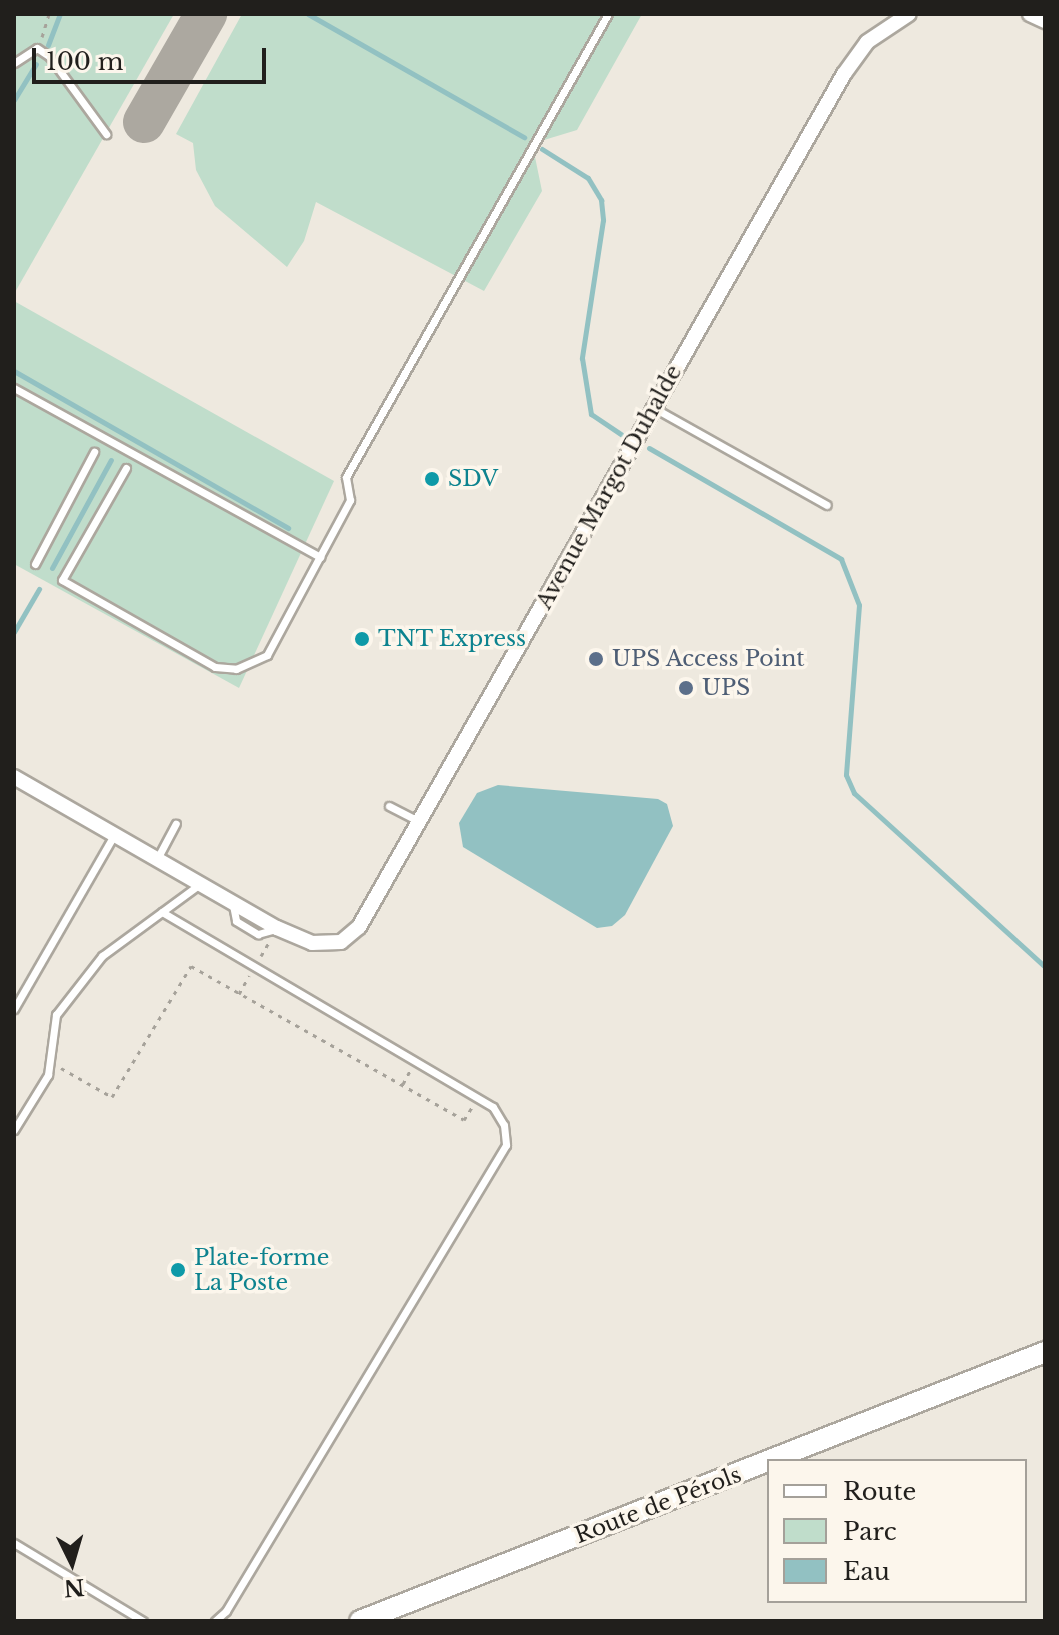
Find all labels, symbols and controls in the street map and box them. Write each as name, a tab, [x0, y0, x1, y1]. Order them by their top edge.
scale bar	[36, 32, 270, 82]
text: 100 m	[46, 47, 124, 76]
street label: Avenue Margot Duhalde	[531, 360, 687, 614]
place label: SDV	[448, 466, 498, 492]
marker: SDV	[423, 470, 441, 488]
place label: TNT Express	[378, 626, 527, 652]
marker: TNT Express	[353, 630, 371, 648]
place label: UPS Access Point	[612, 646, 805, 672]
marker: UPS Access Point	[587, 650, 605, 668]
place label: UPS	[702, 675, 750, 701]
marker: UPS	[677, 679, 695, 697]
place label: Plate-forme La Poste	[194, 1244, 329, 1296]
marker: Plate-forme La Poste	[169, 1261, 187, 1279]
legend	[767, 1459, 1027, 1603]
street label: Route de Pérols	[571, 1461, 745, 1549]
text: Route	[843, 1477, 916, 1506]
text: Parc	[843, 1517, 897, 1546]
north arrow	[32, 1523, 112, 1603]
text: Eau	[843, 1557, 890, 1586]
text: N	[63, 1573, 86, 1602]

